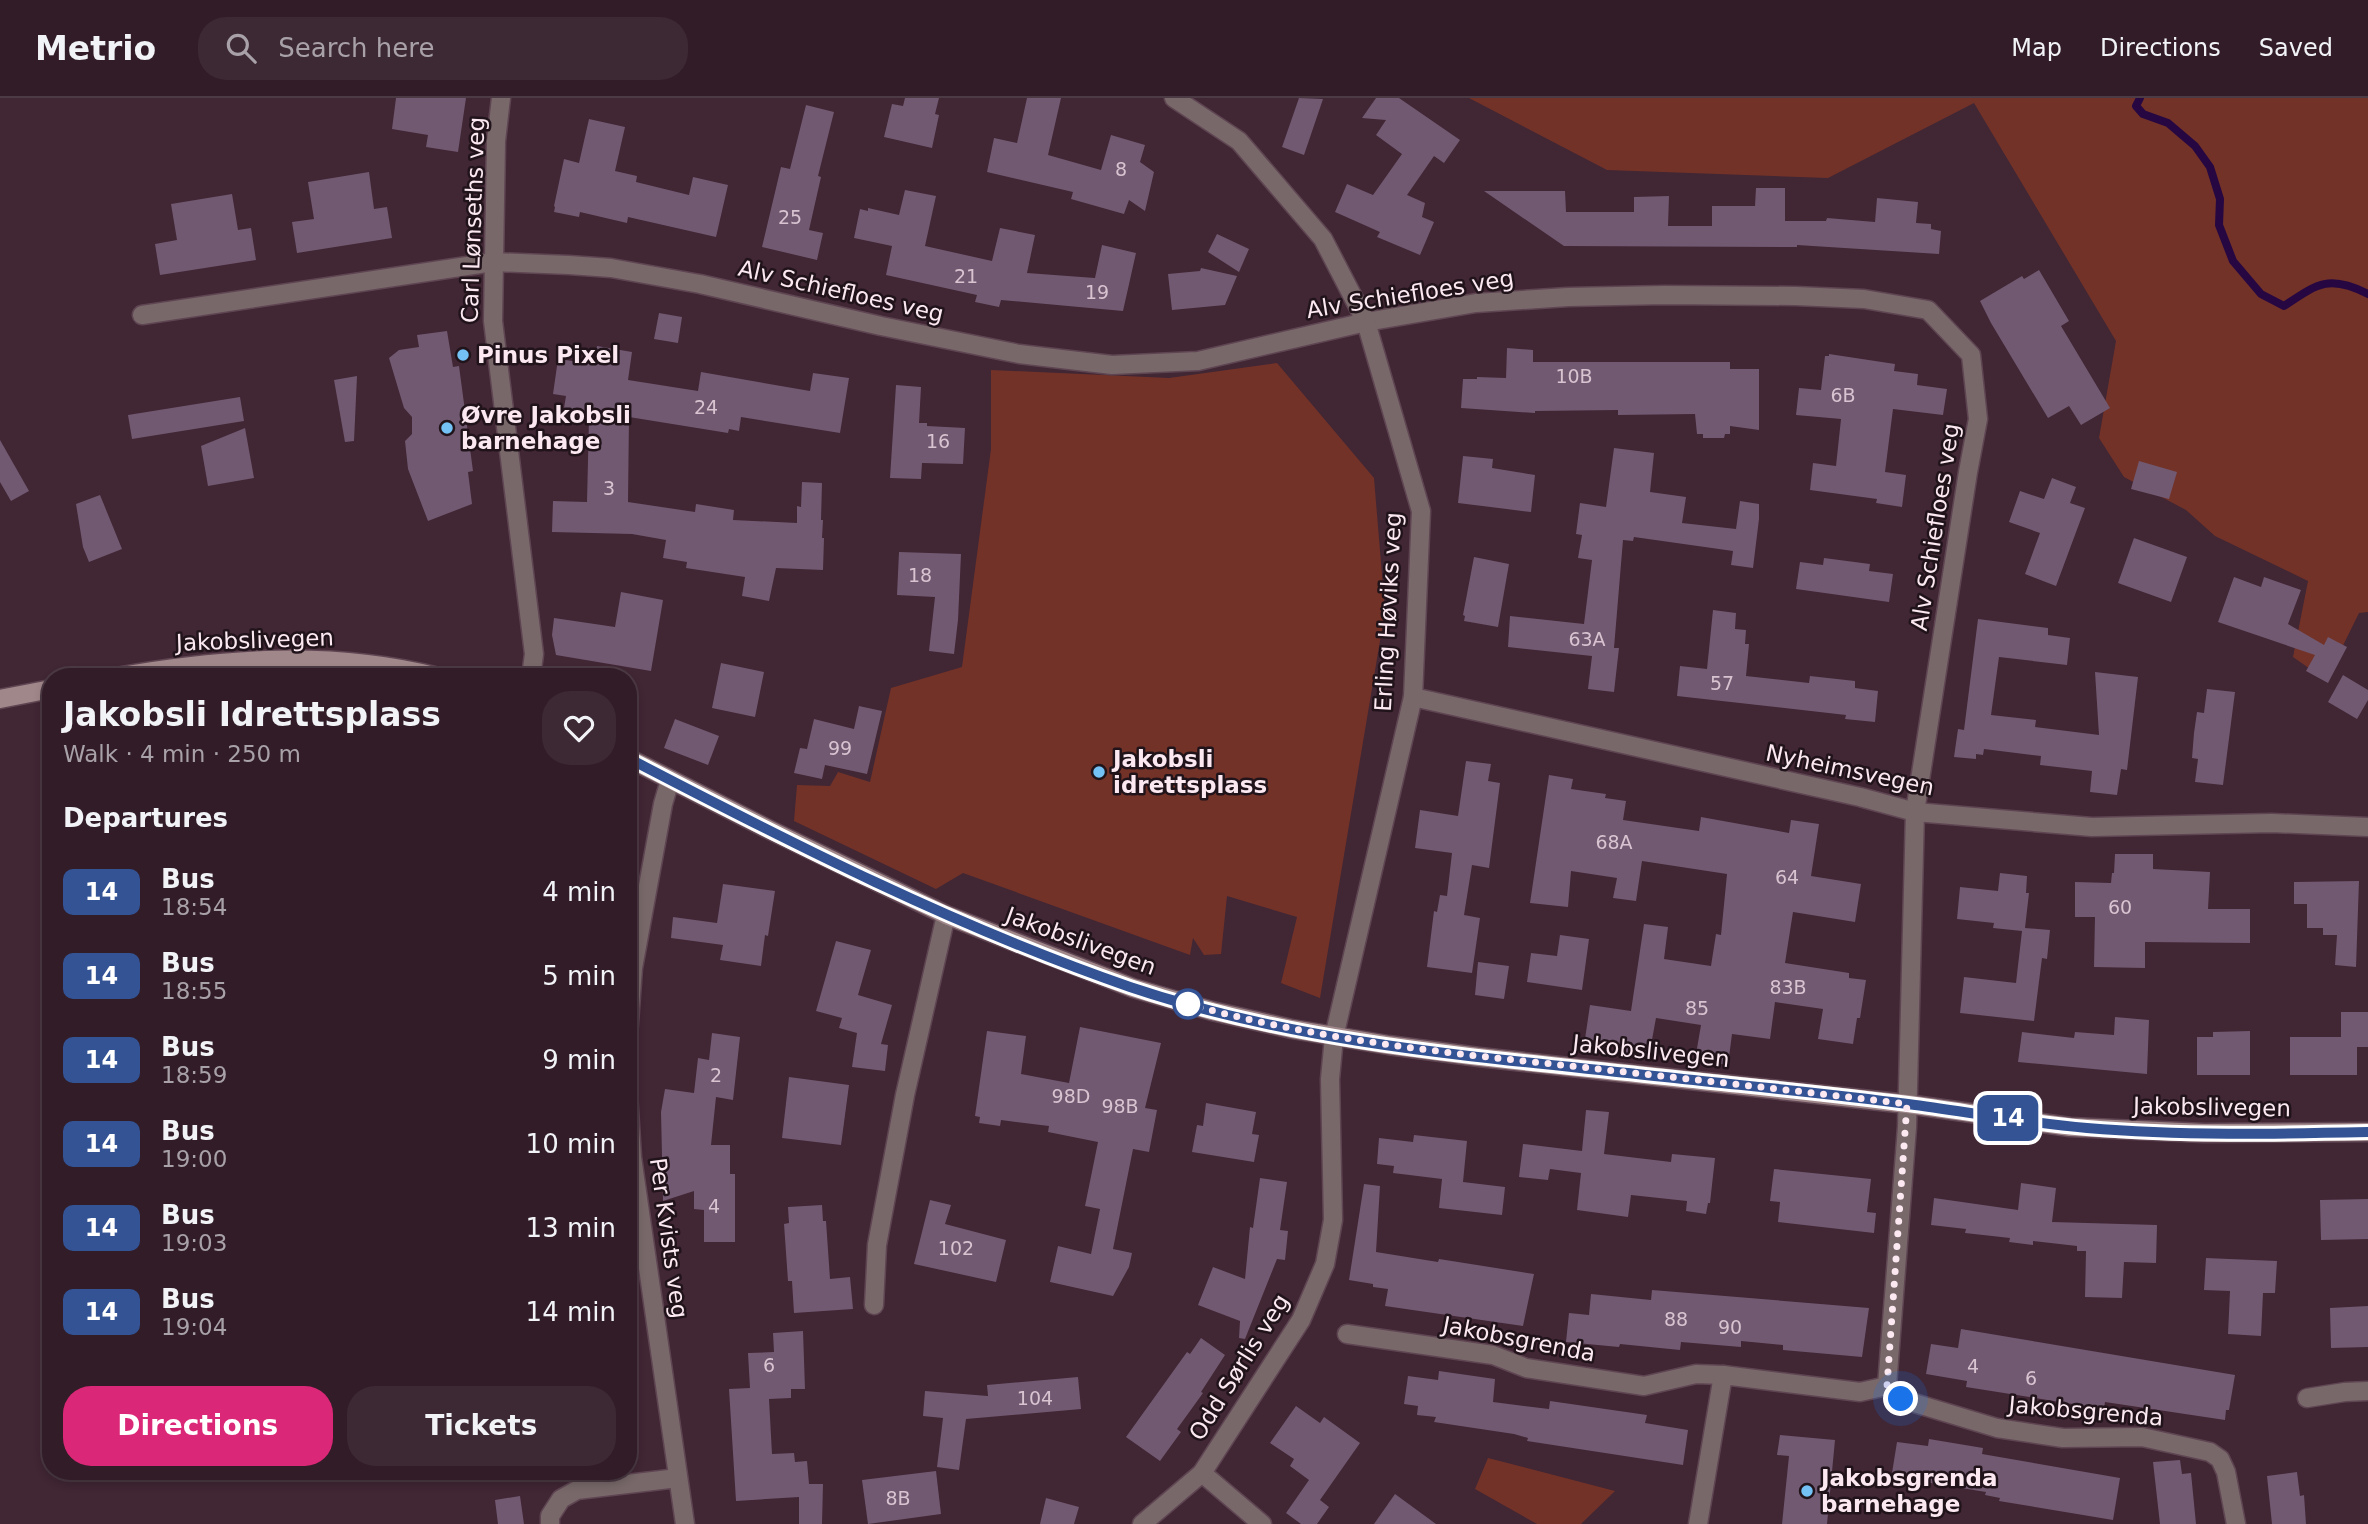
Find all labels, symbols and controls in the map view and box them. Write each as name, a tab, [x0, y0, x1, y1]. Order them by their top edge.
search box	[198, 17, 688, 80]
text: Metrio	[35, 29, 156, 68]
icon: search	[222, 29, 260, 67]
text: Search here	[278, 33, 434, 63]
text: Map	[2011, 34, 2062, 62]
text: Directions	[2100, 34, 2221, 62]
text: Saved	[2259, 34, 2333, 62]
street label: Carl Lønseths veg	[456, 117, 490, 323]
house number: 8	[1115, 158, 1127, 180]
house number: 25	[778, 206, 802, 228]
street label: Alv Schiefloes veg	[736, 255, 946, 327]
house number: 21	[954, 265, 978, 287]
street label: Alv Schiefloes veg	[1304, 265, 1516, 323]
house number: 19	[1085, 281, 1109, 303]
place label: Pinus Pixel	[477, 342, 619, 368]
marker: Pinus Pixel	[455, 347, 471, 363]
house number: 10B	[1555, 365, 1593, 387]
house number: 6B	[1830, 384, 1856, 406]
house number: 24	[694, 396, 718, 418]
place label: Øvre Jakobsli barnehage	[461, 402, 631, 454]
marker: Øvre Jakobsli barnehage	[439, 420, 455, 436]
street label: Alv Schiefloes veg	[1906, 421, 1964, 633]
house number: 16	[926, 430, 950, 452]
house number: 3	[603, 477, 615, 499]
street label: Erling Høviks veg	[1370, 512, 1406, 712]
house number: 18	[908, 564, 932, 586]
street label: Jakobslivegen	[174, 624, 334, 656]
house number: 63A	[1568, 628, 1606, 650]
house number: 57	[1710, 672, 1734, 694]
button: heart	[542, 691, 616, 765]
text: Jakobsli Idrettsplass	[63, 695, 441, 734]
house number: 99	[828, 737, 852, 759]
street label: Nyheimsvegen	[1763, 739, 1937, 801]
text: Walk · 4 min · 250 m	[63, 741, 301, 767]
place label: Jakobsli idrettsplass	[1111, 746, 1267, 798]
marker: Jakobsli idrettsplass	[1091, 764, 1107, 780]
text: Departures	[63, 803, 228, 833]
house number: 68A	[1595, 831, 1633, 853]
text: Bus	[161, 864, 215, 894]
house number: 64	[1775, 866, 1799, 888]
text: 4 min	[542, 877, 616, 907]
text: 14	[85, 878, 118, 906]
text: 18:54	[161, 894, 227, 920]
house number: 60	[2108, 896, 2132, 918]
street label: Jakobslivegen	[1000, 901, 1160, 980]
text: Bus	[161, 948, 215, 978]
text: 5 min	[542, 961, 616, 991]
text: 14	[85, 962, 118, 990]
house number: 83B	[1769, 976, 1807, 998]
text: 18:55	[161, 978, 227, 1004]
unlabelled marker	[1173, 989, 1203, 1019]
house number: 85	[1685, 997, 1709, 1019]
street label: Jakobslivegen	[1569, 1030, 1731, 1072]
text: Bus	[161, 1032, 215, 1062]
text: 9 min	[542, 1045, 616, 1075]
text: 14	[85, 1046, 118, 1074]
text: 18:59	[161, 1062, 227, 1088]
house number: 2	[710, 1064, 722, 1086]
house number: 98D	[1052, 1085, 1090, 1107]
street label: Jakobslivegen	[2131, 1093, 2291, 1121]
house number: 98B	[1101, 1095, 1139, 1117]
line badge: 14	[1976, 1095, 2039, 1141]
text: 14	[1991, 1104, 2025, 1132]
text: Bus	[161, 1116, 215, 1146]
text: 10 min	[526, 1129, 616, 1159]
text: 14	[85, 1130, 118, 1158]
text: 19:00	[161, 1146, 227, 1172]
street label: Per Kvists veg	[645, 1156, 693, 1320]
house number: 4	[708, 1195, 720, 1217]
text: Bus	[161, 1200, 215, 1230]
text: 13 min	[526, 1213, 616, 1243]
text: 14	[85, 1214, 118, 1242]
text: 19:03	[161, 1230, 227, 1256]
house number: 102	[938, 1237, 974, 1259]
text: Bus	[161, 1284, 215, 1314]
street label: Odd Sørlis veg	[1184, 1289, 1294, 1445]
text: 14 min	[526, 1297, 616, 1327]
text: 14	[85, 1298, 118, 1326]
house number: 88	[1664, 1308, 1688, 1330]
street label: Jakobsgrenda	[1438, 1311, 1598, 1367]
text: 19:04	[161, 1314, 227, 1340]
house number: 90	[1718, 1316, 1742, 1338]
house number: 6	[763, 1354, 775, 1376]
house number: 4	[1967, 1355, 1979, 1377]
house number: 6	[2025, 1367, 2037, 1389]
your location	[1883, 1381, 1918, 1416]
button: Directions	[63, 1386, 333, 1466]
button: Tickets	[347, 1386, 616, 1466]
house number: 104	[1017, 1387, 1053, 1409]
street label: Jakobsgrenda	[2006, 1391, 2164, 1431]
place label: Jakobsgrenda barnehage	[1819, 1465, 1997, 1517]
marker: Jakobsgrenda barnehage	[1799, 1483, 1815, 1499]
house number: 8B	[885, 1487, 911, 1509]

